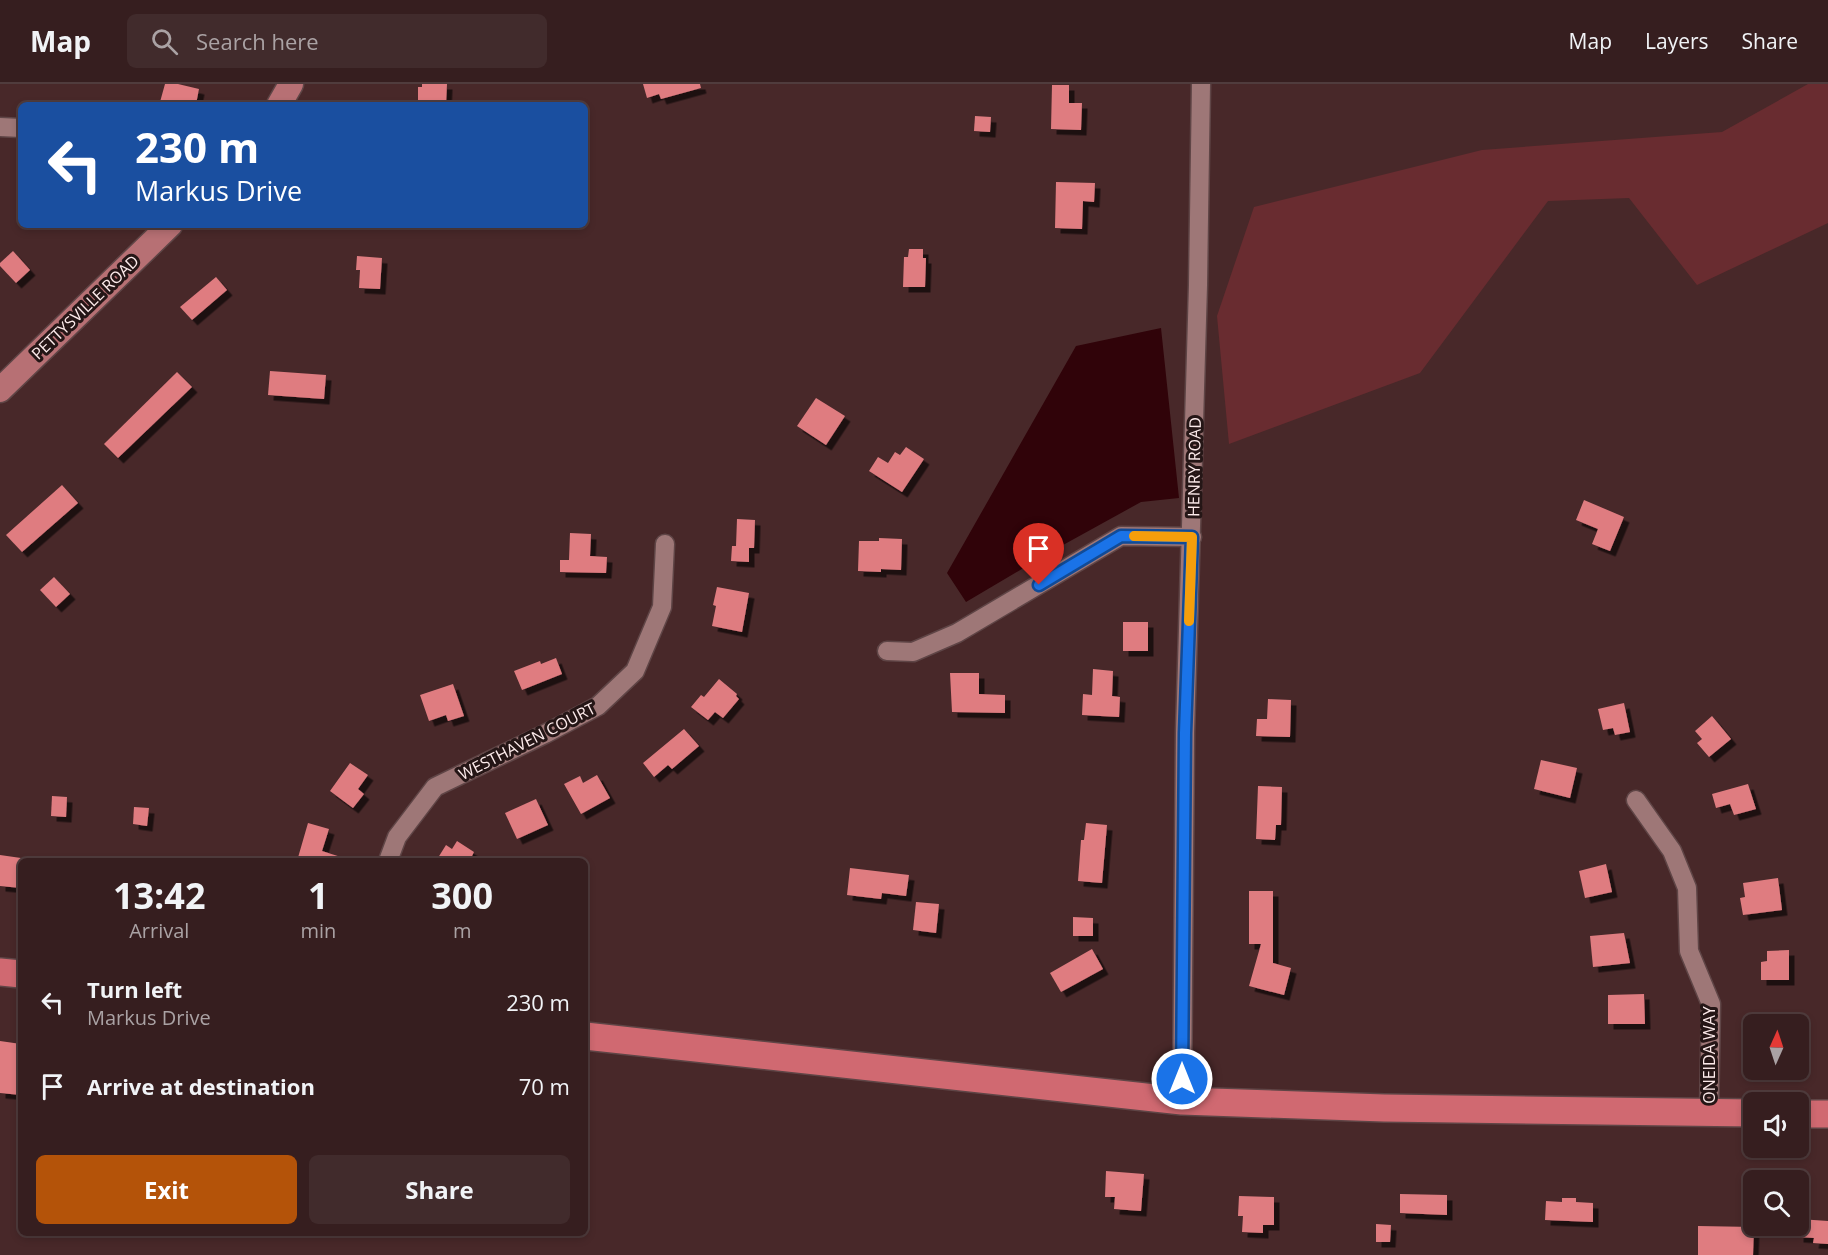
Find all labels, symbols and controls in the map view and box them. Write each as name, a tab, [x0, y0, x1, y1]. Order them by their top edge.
search box	[127, 14, 547, 68]
text: Map	[30, 22, 91, 60]
icon: search	[148, 25, 181, 58]
text: Search here	[196, 26, 319, 56]
text: Map	[1569, 27, 1612, 55]
text: Layers	[1645, 27, 1709, 55]
text: Share	[1742, 27, 1798, 55]
text: 230 m	[135, 118, 259, 175]
icon: left	[36, 126, 114, 204]
text: Markus Drive	[135, 172, 302, 209]
street label: PETTYSVILLE ROAD	[26, 250, 144, 364]
street label: HENRY ROAD	[1182, 417, 1206, 517]
pin	[1013, 523, 1064, 585]
icon: arrive	[1022, 532, 1055, 565]
street label: WESTHAVEN COURT	[455, 697, 599, 785]
text: 13:42	[113, 871, 206, 920]
text: 1	[308, 871, 329, 920]
text: 300	[431, 871, 493, 920]
text: Arrival	[129, 917, 189, 944]
text: min	[300, 917, 336, 944]
text: m	[453, 917, 471, 944]
text: Turn left	[87, 974, 182, 1004]
icon: left	[36, 986, 69, 1019]
text: 230 m	[506, 987, 570, 1017]
text: Markus Drive	[87, 1004, 211, 1031]
street label: ONEIDA WAY	[1698, 1006, 1720, 1104]
north arrow	[1743, 1014, 1809, 1080]
map controls	[1743, 1014, 1809, 1236]
position arrow	[1150, 1047, 1214, 1111]
icon: arrive	[36, 1070, 69, 1103]
text: Arrive at destination	[87, 1071, 315, 1101]
text: 70 m	[519, 1071, 570, 1101]
button: sound	[1743, 1092, 1809, 1158]
button: Exit	[36, 1155, 297, 1224]
button: Share	[309, 1155, 570, 1224]
button: search	[1743, 1170, 1809, 1236]

